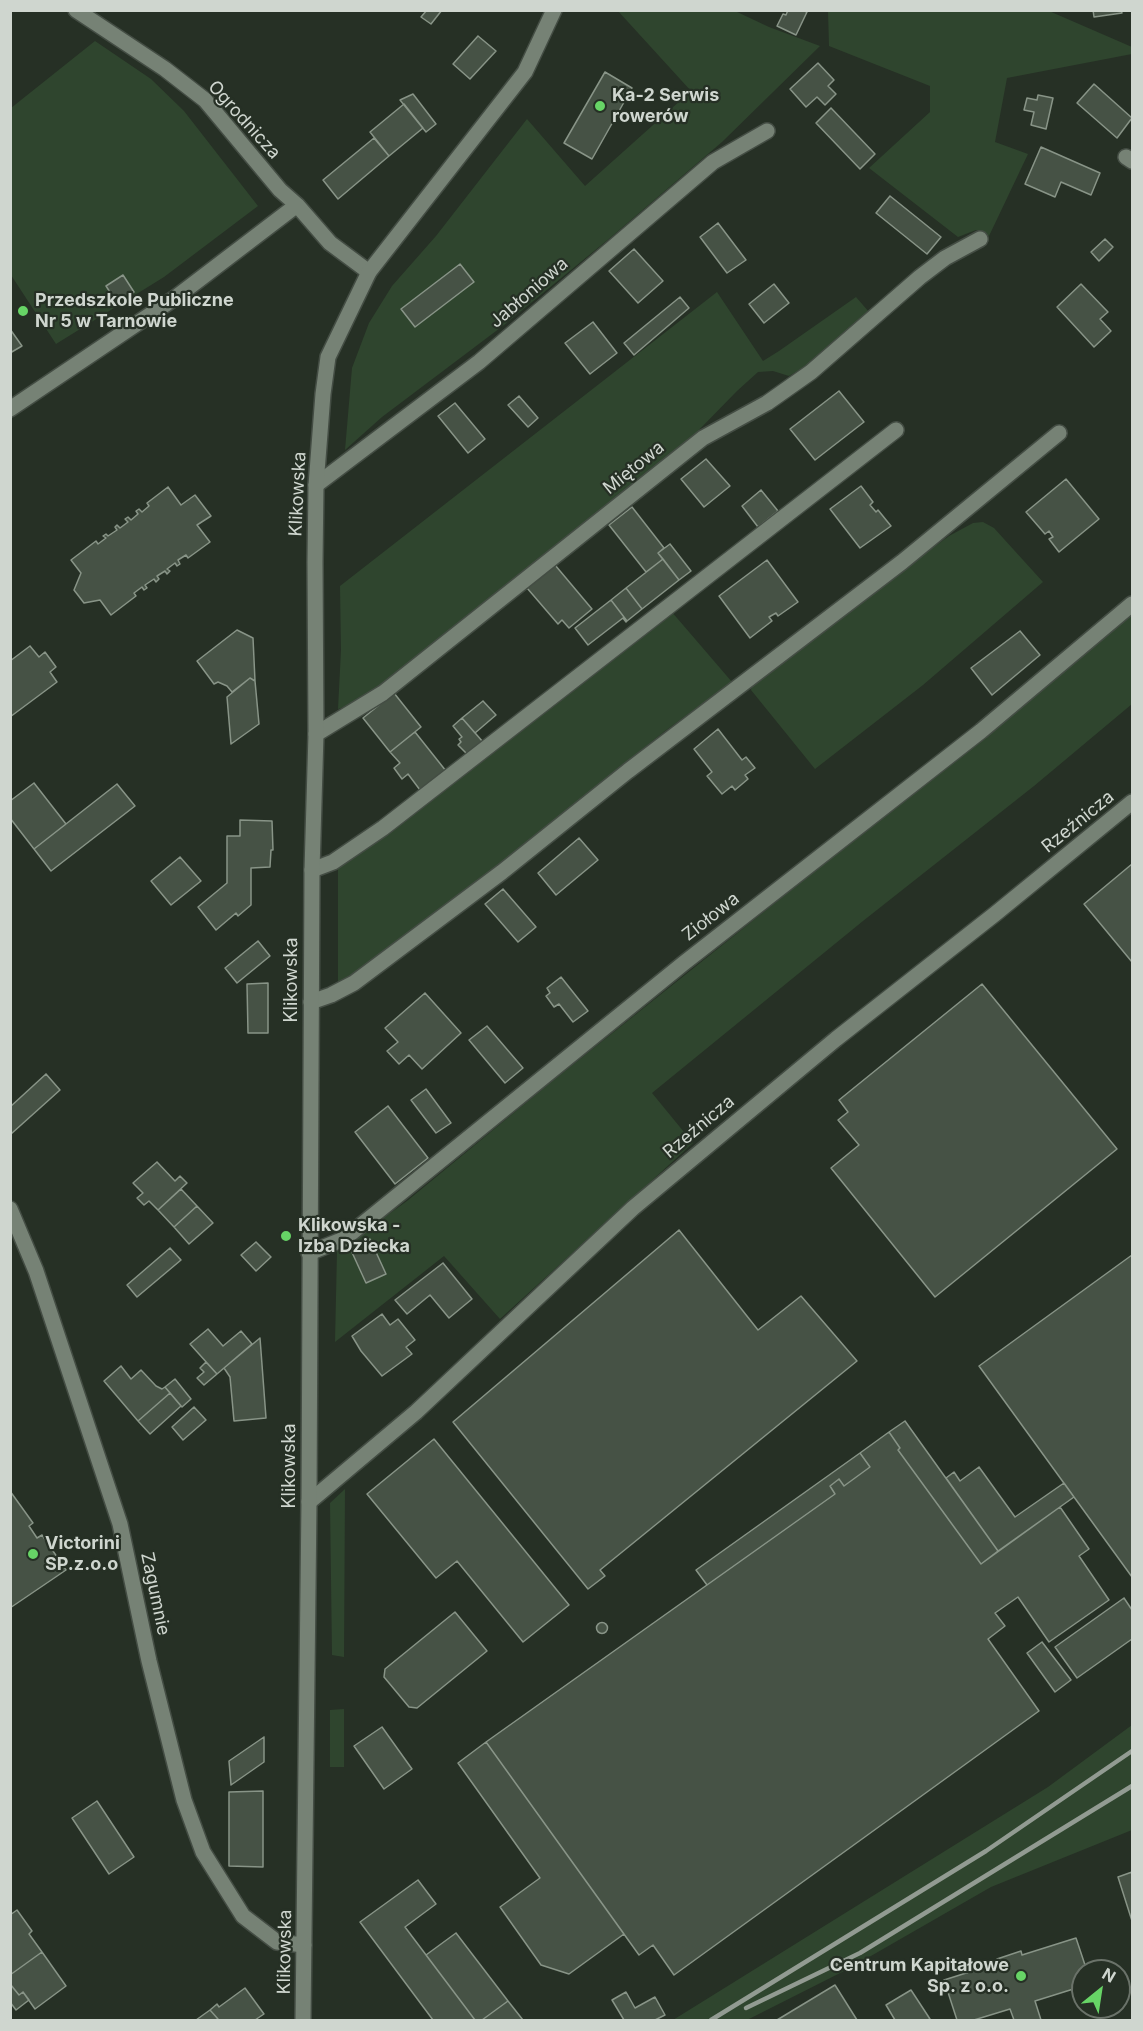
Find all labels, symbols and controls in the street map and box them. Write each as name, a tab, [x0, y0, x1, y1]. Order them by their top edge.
street label: Ogrodnicza	[203, 76, 285, 164]
place label: Ka-2 Serwis rowerów	[612, 85, 719, 128]
marker: Ka-2 Serwis rowerów	[593, 99, 607, 113]
street label: Jabłoniowa	[485, 253, 573, 333]
place label: Przedszkole Publiczne Nr 5 w Tarnowie	[35, 290, 234, 332]
marker: Przedszkole Publiczne Nr 5 w Tarnowie	[16, 304, 30, 318]
street label: Miętowa	[599, 437, 669, 499]
street label: Klikowska	[285, 451, 311, 537]
street label: Rzeźnicza	[1038, 786, 1118, 858]
street label: Ziołowa	[678, 888, 744, 946]
street label: Klikowska	[281, 938, 303, 1022]
street label: Rzeźnicza	[659, 1091, 739, 1163]
place label: Klikowska - Izba Dziecka	[298, 1215, 410, 1258]
marker: Klikowska - Izba Dziecka	[279, 1229, 293, 1243]
street label: Klikowska	[279, 1424, 301, 1508]
place label: Victorini SP.z.o.o	[45, 1533, 120, 1576]
marker: Victorini SP.z.o.o	[26, 1547, 40, 1561]
street label: Zagumnie	[136, 1550, 174, 1638]
street label: Klikowska	[273, 1909, 297, 1995]
place label: Centrum Kapitałowe Sp. z o.o.	[830, 1955, 1009, 1998]
north arrow	[1071, 1959, 1131, 2019]
text: N	[1099, 1963, 1119, 1987]
marker: Centrum Kapitałowe Sp. z o.o.	[1014, 1969, 1028, 1983]

